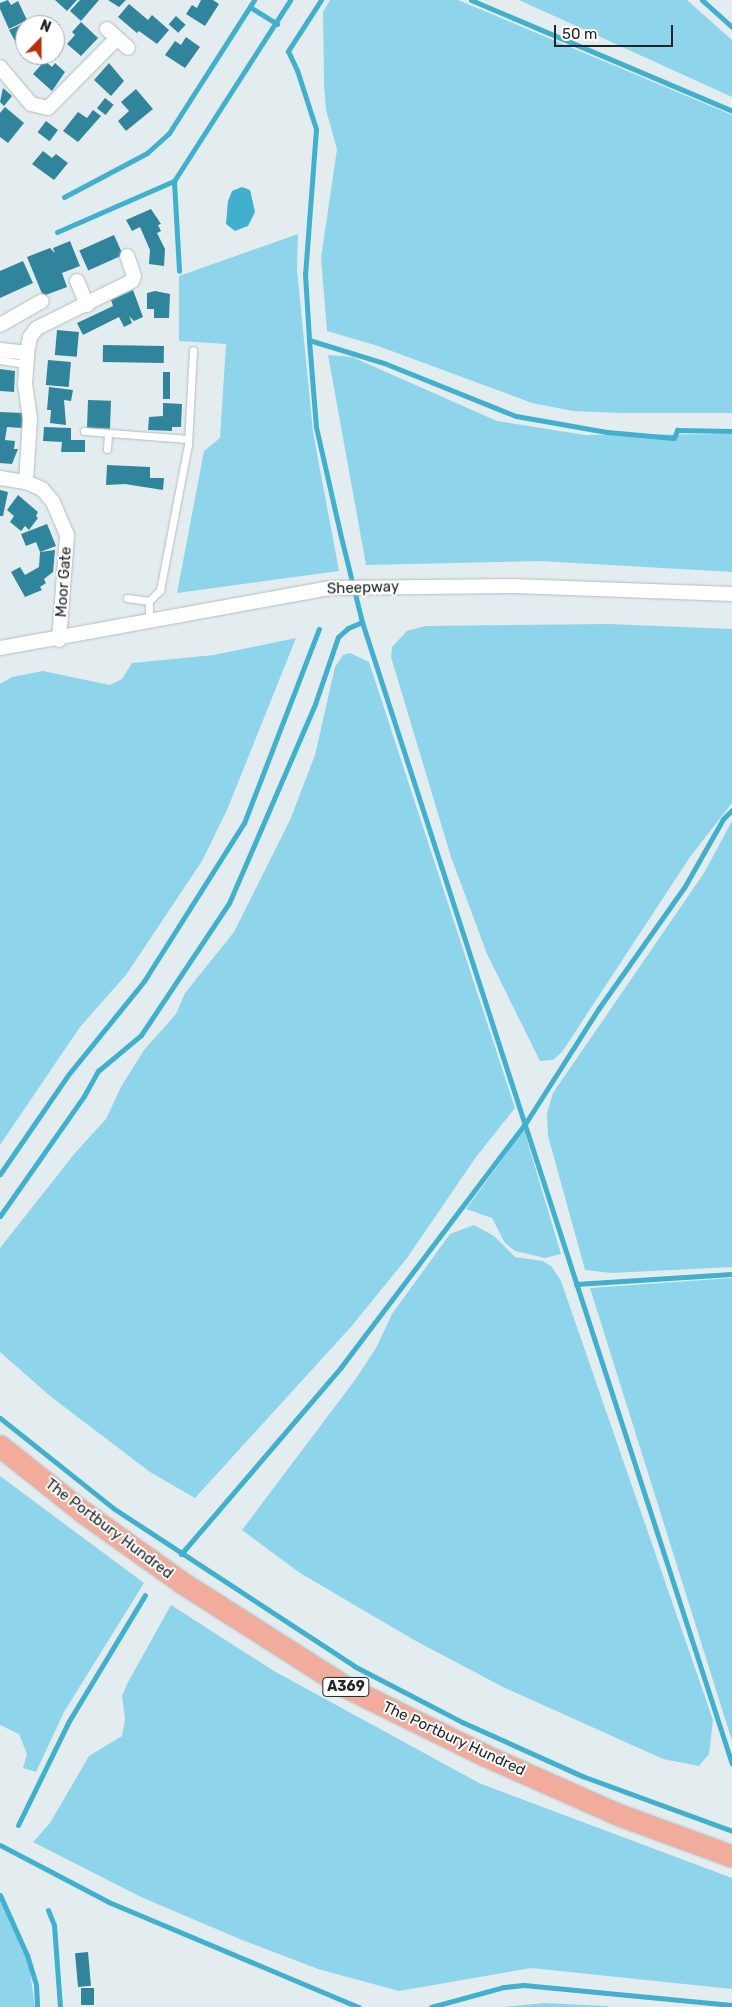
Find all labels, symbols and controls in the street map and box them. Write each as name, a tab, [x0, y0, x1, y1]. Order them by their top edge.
north arrow	[15, 15, 65, 65]
scale bar	[557, 15, 676, 47]
text: N	[38, 17, 53, 36]
text: 50 m	[562, 25, 597, 43]
street label: Moor Gate	[53, 546, 75, 618]
street label: Sheepway	[327, 578, 399, 598]
street label: The Portbury Hundred	[41, 1475, 177, 1583]
road number: A369	[322, 1675, 370, 1698]
street label: The Portbury Hundred	[380, 1698, 528, 1780]

